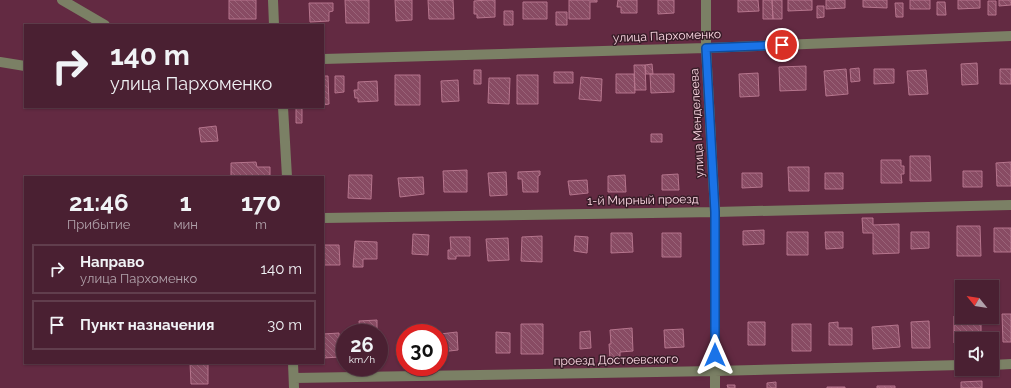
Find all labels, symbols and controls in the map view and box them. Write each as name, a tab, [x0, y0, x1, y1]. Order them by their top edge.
street label: улица Пархоменко	[613, 27, 721, 45]
pin	[765, 28, 799, 62]
icon: arrive	[771, 34, 793, 56]
text: 140 m	[110, 39, 190, 72]
icon: right	[44, 40, 96, 92]
street label: улица Менделеева	[687, 68, 707, 178]
text: улица Пархоменко	[110, 73, 272, 94]
text: 21:46	[69, 188, 129, 217]
text: 1	[180, 188, 192, 217]
text: 170	[241, 188, 281, 217]
street label: 1-й Мирный проезд	[587, 192, 699, 208]
text: Прибытие	[67, 217, 130, 232]
text: мин	[173, 217, 198, 232]
text: m	[255, 217, 267, 232]
text: Направо	[80, 253, 144, 271]
icon: right	[46, 258, 68, 280]
text: 140 m	[261, 260, 302, 278]
text: улица Пархоменко	[80, 271, 197, 286]
north arrow	[955, 280, 999, 324]
map controls	[955, 280, 999, 376]
icon: arrive	[46, 314, 68, 336]
text: Пункт назначения	[80, 316, 214, 334]
text: 30 m	[267, 316, 302, 334]
speed limit sign: 30	[396, 324, 448, 376]
button: sound	[955, 332, 999, 376]
text: 26	[350, 333, 374, 357]
position arrow	[694, 334, 736, 376]
street label: проезд Достоевского	[554, 352, 678, 368]
text: km/h	[349, 354, 375, 365]

